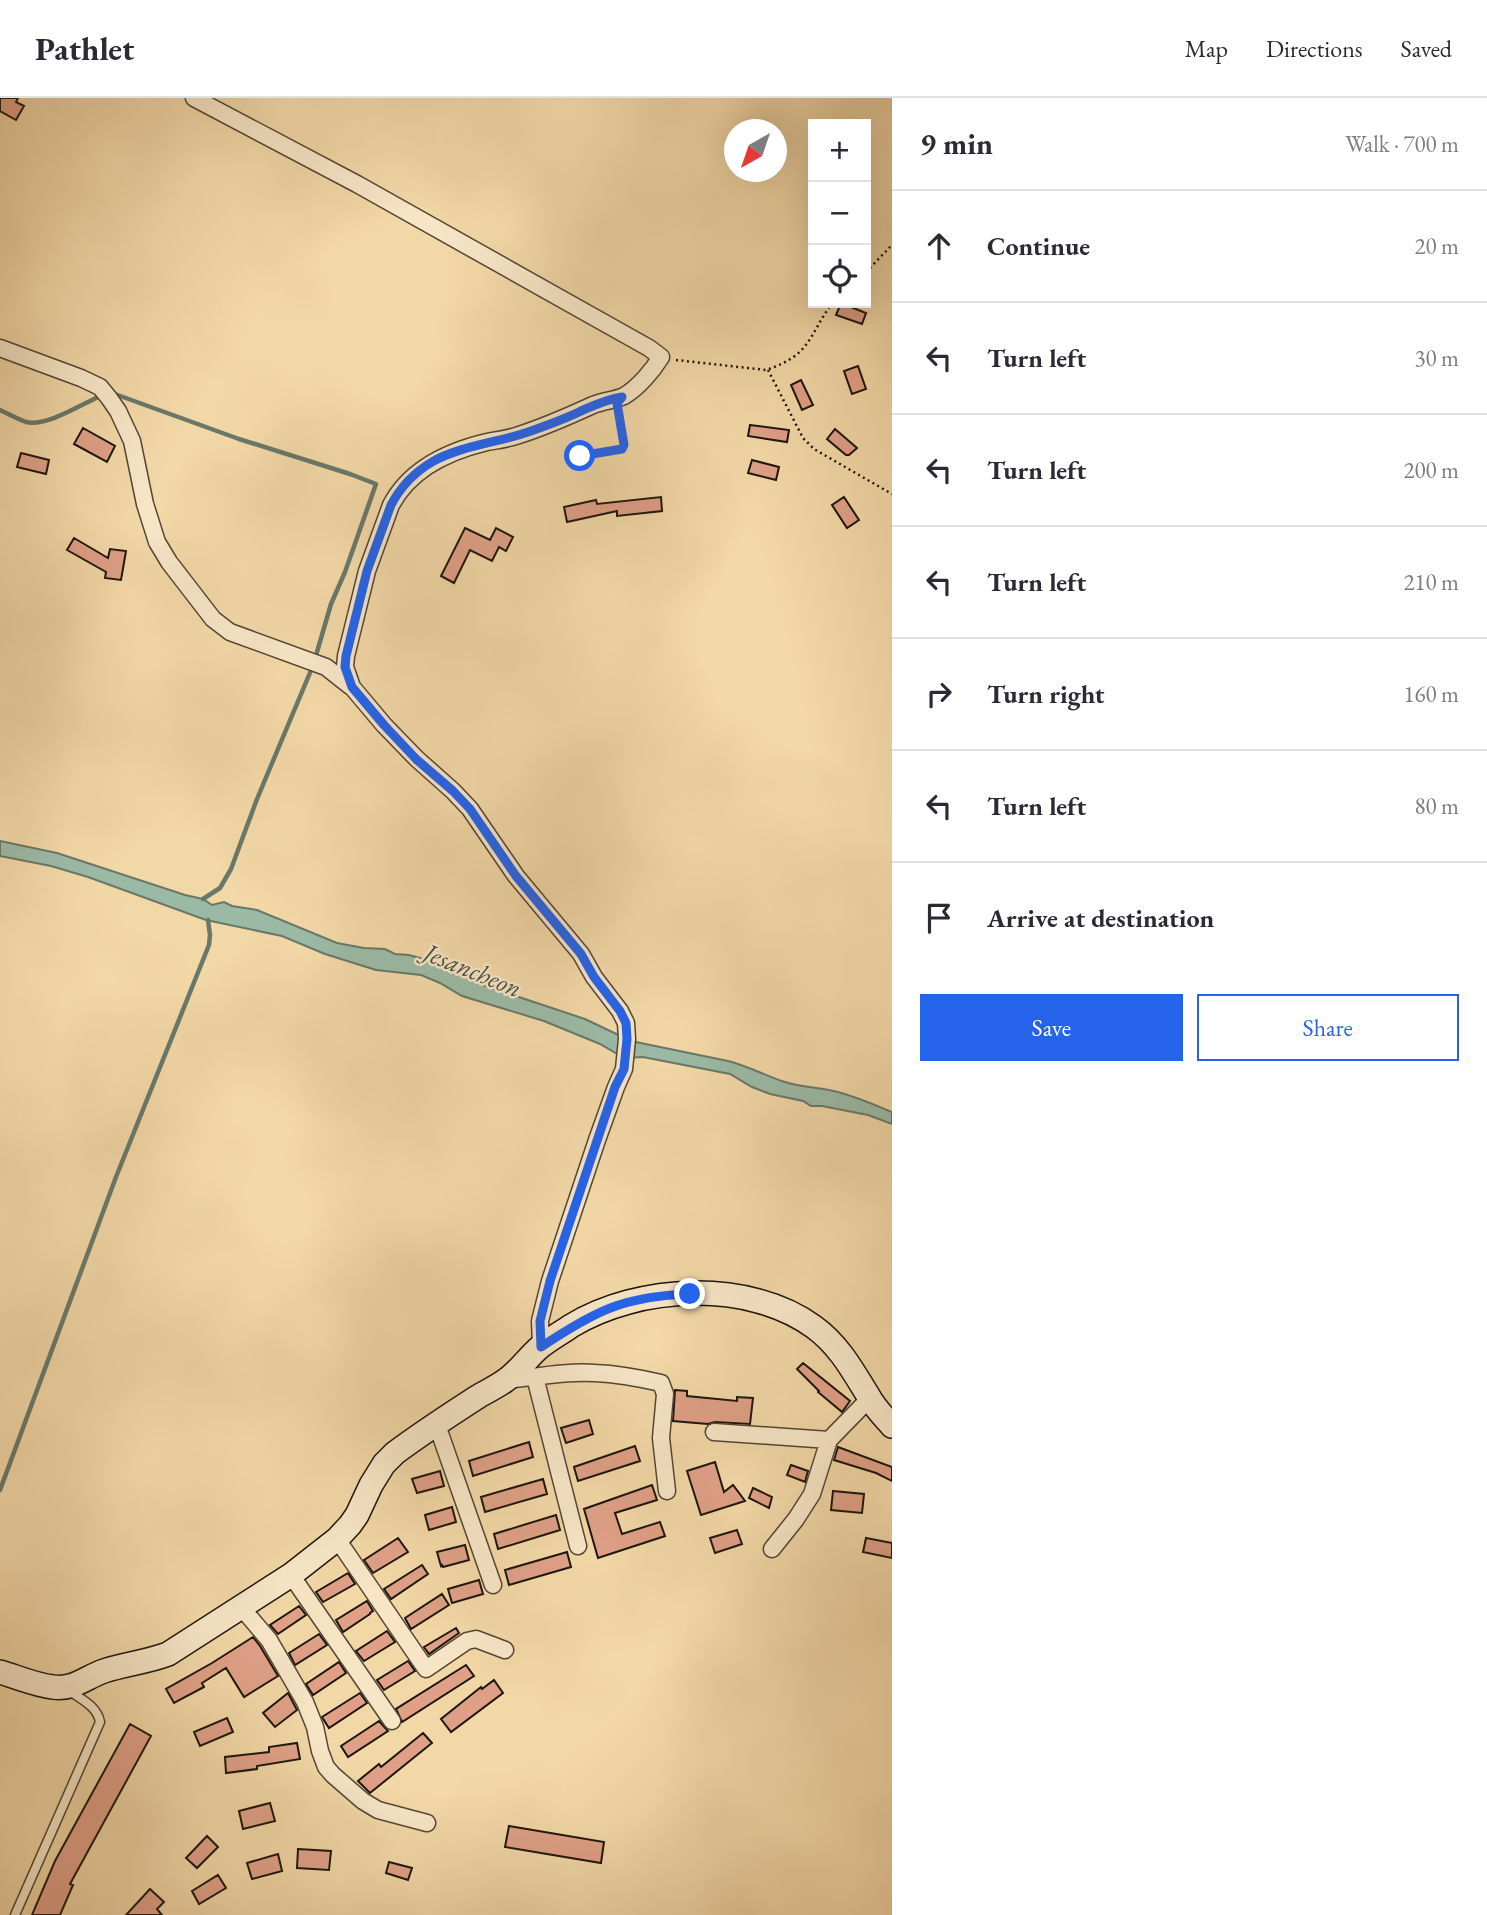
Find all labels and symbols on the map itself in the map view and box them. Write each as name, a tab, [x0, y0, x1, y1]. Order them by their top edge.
north arrow	[724, 119, 787, 182]
route start	[564, 440, 595, 471]
water label: Jesancheon	[415, 933, 527, 1005]
route end	[674, 1278, 705, 1309]

